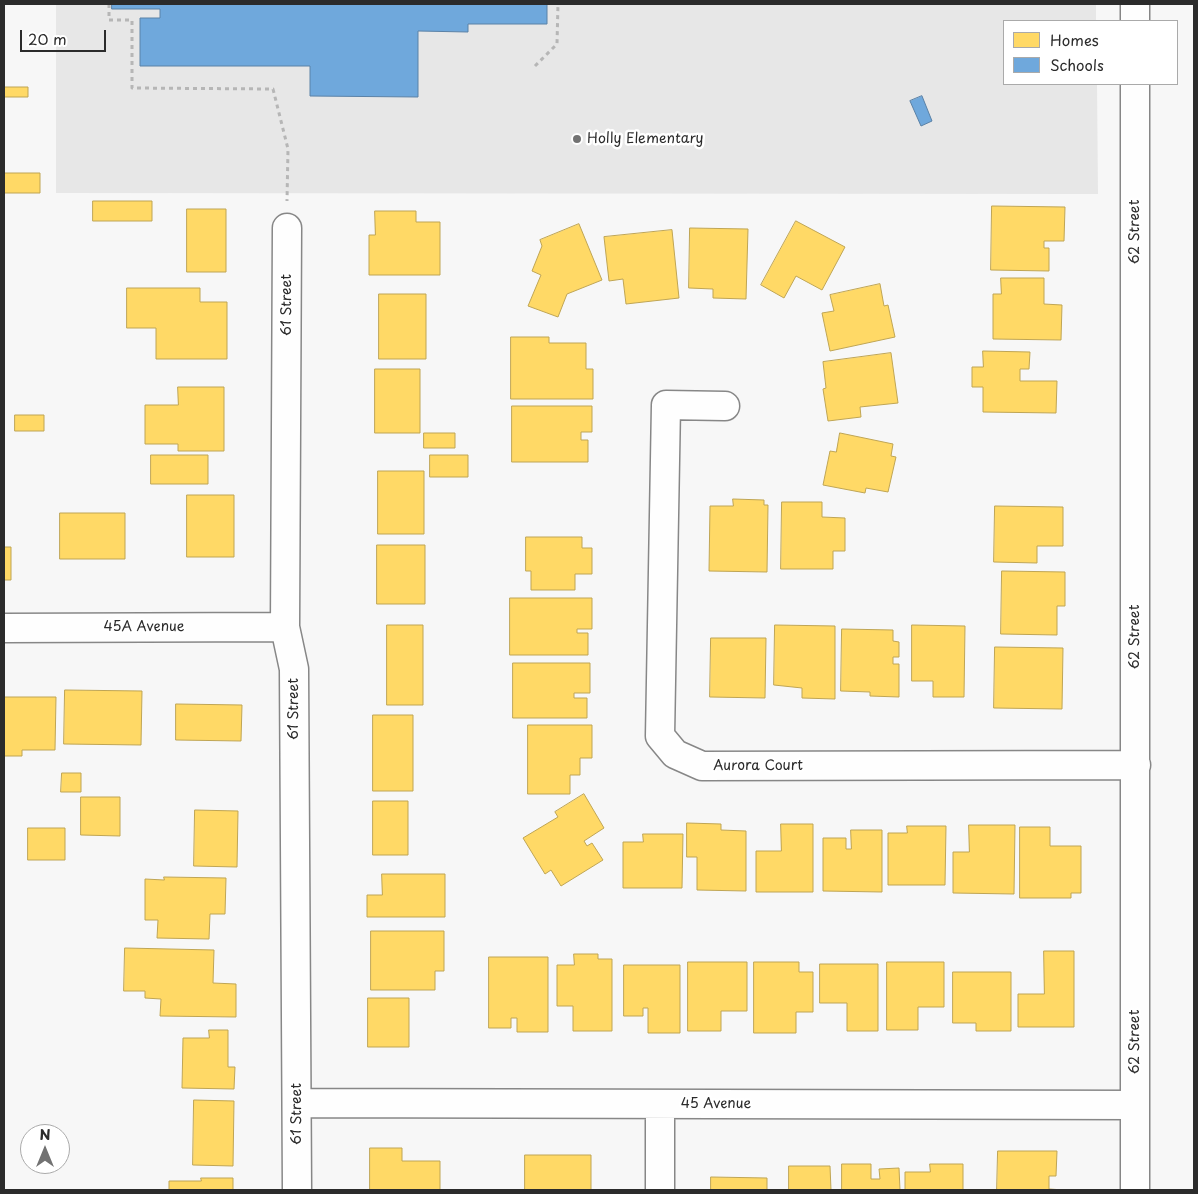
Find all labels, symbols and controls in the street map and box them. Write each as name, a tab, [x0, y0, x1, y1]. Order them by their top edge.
scale bar	[22, 20, 109, 52]
legend	[1003, 20, 1178, 85]
text: 20 m	[28, 27, 67, 50]
text: Homes	[1050, 28, 1099, 51]
text: Schools	[1050, 53, 1104, 76]
place label: Holly Elementary	[587, 131, 704, 147]
marker: Holly Elementary	[571, 133, 583, 145]
street label: 62 Street	[1127, 200, 1143, 264]
street label: 61 Street	[279, 274, 295, 336]
street label: 62 Street	[1127, 605, 1143, 669]
street label: 45A Avenue	[104, 619, 184, 635]
street label: 61 Street	[286, 678, 302, 740]
street label: Aurora Court	[713, 758, 803, 774]
street label: 62 Street	[1127, 1010, 1143, 1074]
street label: 61 Street	[289, 1083, 305, 1145]
street label: 45 Avenue	[681, 1096, 751, 1112]
north arrow	[20, 1124, 70, 1174]
text: N	[39, 1124, 51, 1145]

